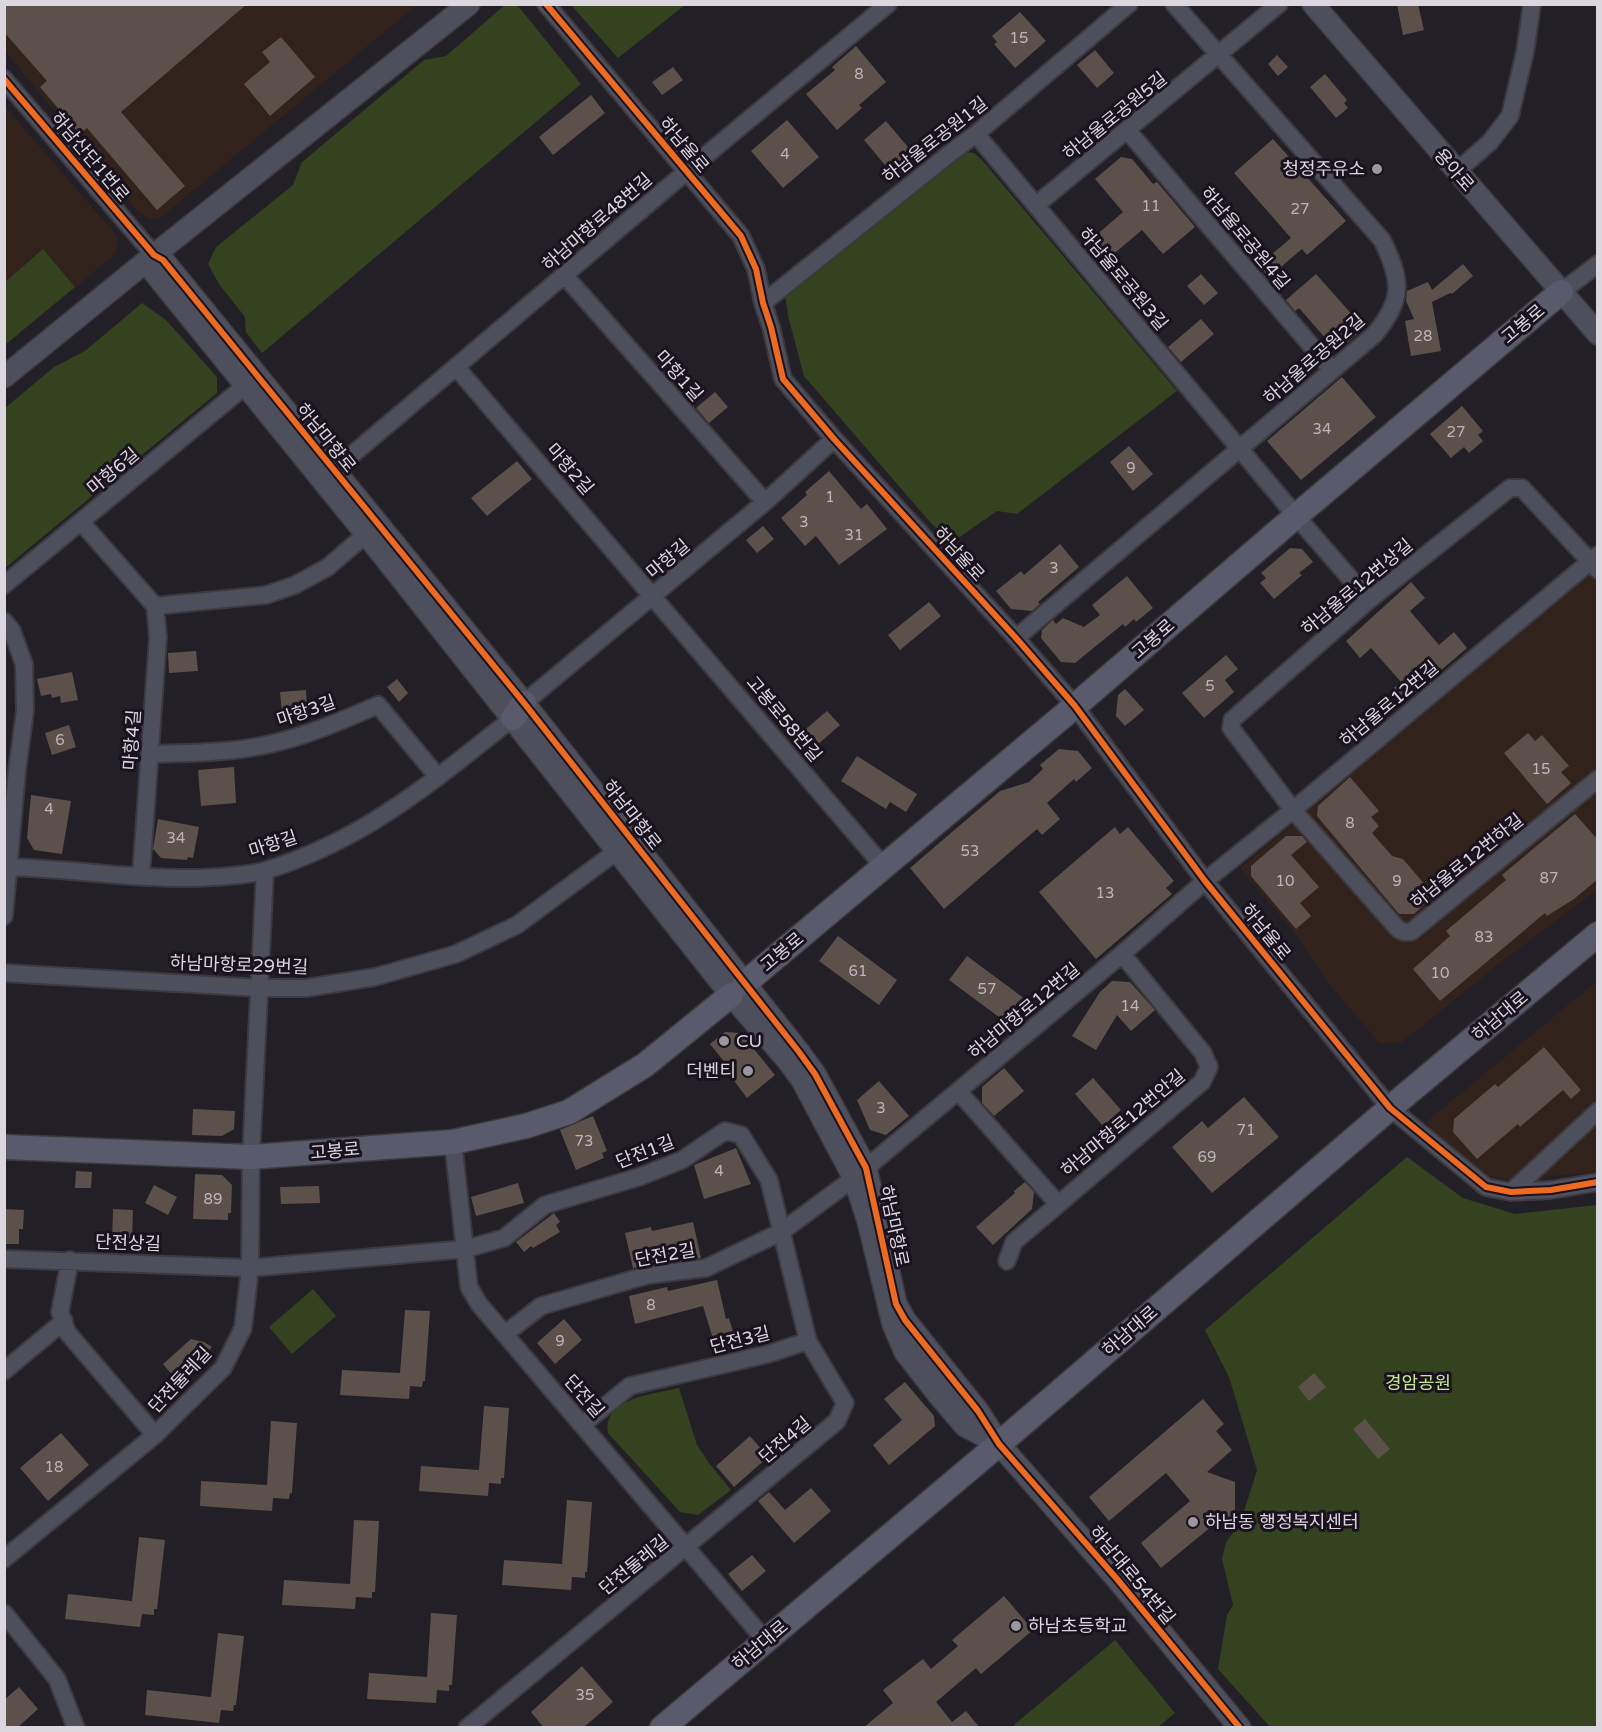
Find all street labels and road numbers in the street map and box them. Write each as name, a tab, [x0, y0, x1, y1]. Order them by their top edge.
street label: 하남울로공원5길	[1059, 67, 1171, 165]
street label: 하남울로공원1길	[878, 92, 992, 188]
street label: 하남산단1번로	[46, 108, 134, 206]
street label: 하남울로	[654, 113, 714, 177]
street label: 용아로	[1429, 144, 1479, 196]
street label: 하남마항로48번길	[538, 168, 656, 276]
street label: 하남울로공원4길	[1196, 182, 1294, 294]
street label: 하남울로공원3길	[1074, 223, 1172, 335]
street label: 고봉로	[1497, 300, 1549, 348]
street label: 하남울로공원2길	[1259, 309, 1369, 409]
street label: 마항1길	[650, 346, 708, 406]
street label: 하남마항로	[291, 399, 361, 477]
street label: 마항2길	[542, 439, 598, 499]
street label: 마항6길	[83, 443, 143, 499]
street label: 하남울로	[929, 522, 989, 586]
street label: 하남울로12번상길	[1297, 534, 1417, 640]
street label: 마항길	[642, 535, 694, 583]
street label: 고봉로	[1127, 614, 1179, 664]
street label: 하남울로12번길	[1335, 656, 1443, 752]
street label: 고봉로58번길	[742, 672, 826, 766]
street label: 마항3길	[274, 691, 338, 731]
street label: 마항4길	[119, 709, 145, 771]
street label: 하남마항로	[598, 776, 666, 854]
street label: 하남울로12번하길	[1406, 809, 1528, 913]
street label: 마항길	[246, 826, 300, 862]
street label: 하남울로	[1237, 899, 1295, 965]
street label: 고봉로	[756, 928, 808, 976]
street label: 하남마항로29번길	[169, 952, 309, 978]
street label: 하남마항로12번길	[964, 958, 1084, 1064]
street label: 하남대로	[1468, 986, 1532, 1046]
street label: 하남마항로12번안길	[1057, 1065, 1189, 1181]
street label: 단전1길	[613, 1131, 677, 1173]
street label: 고봉로	[309, 1138, 361, 1164]
street label: 하남마항로	[875, 1183, 913, 1269]
street label: 단전상길	[95, 1231, 161, 1255]
street label: 단전2길	[633, 1239, 697, 1271]
street label: 하남대로	[1098, 1301, 1162, 1361]
street label: 단전3길	[708, 1322, 772, 1358]
street label: 단전둘레길	[144, 1342, 216, 1418]
street label: 단전길	[559, 1370, 609, 1422]
street label: 단전4길	[755, 1412, 815, 1468]
street label: 하남대로54번길	[1084, 1521, 1180, 1629]
street label: 단전둘레길	[595, 1530, 673, 1600]
street label: 하남대로	[728, 1615, 792, 1675]

